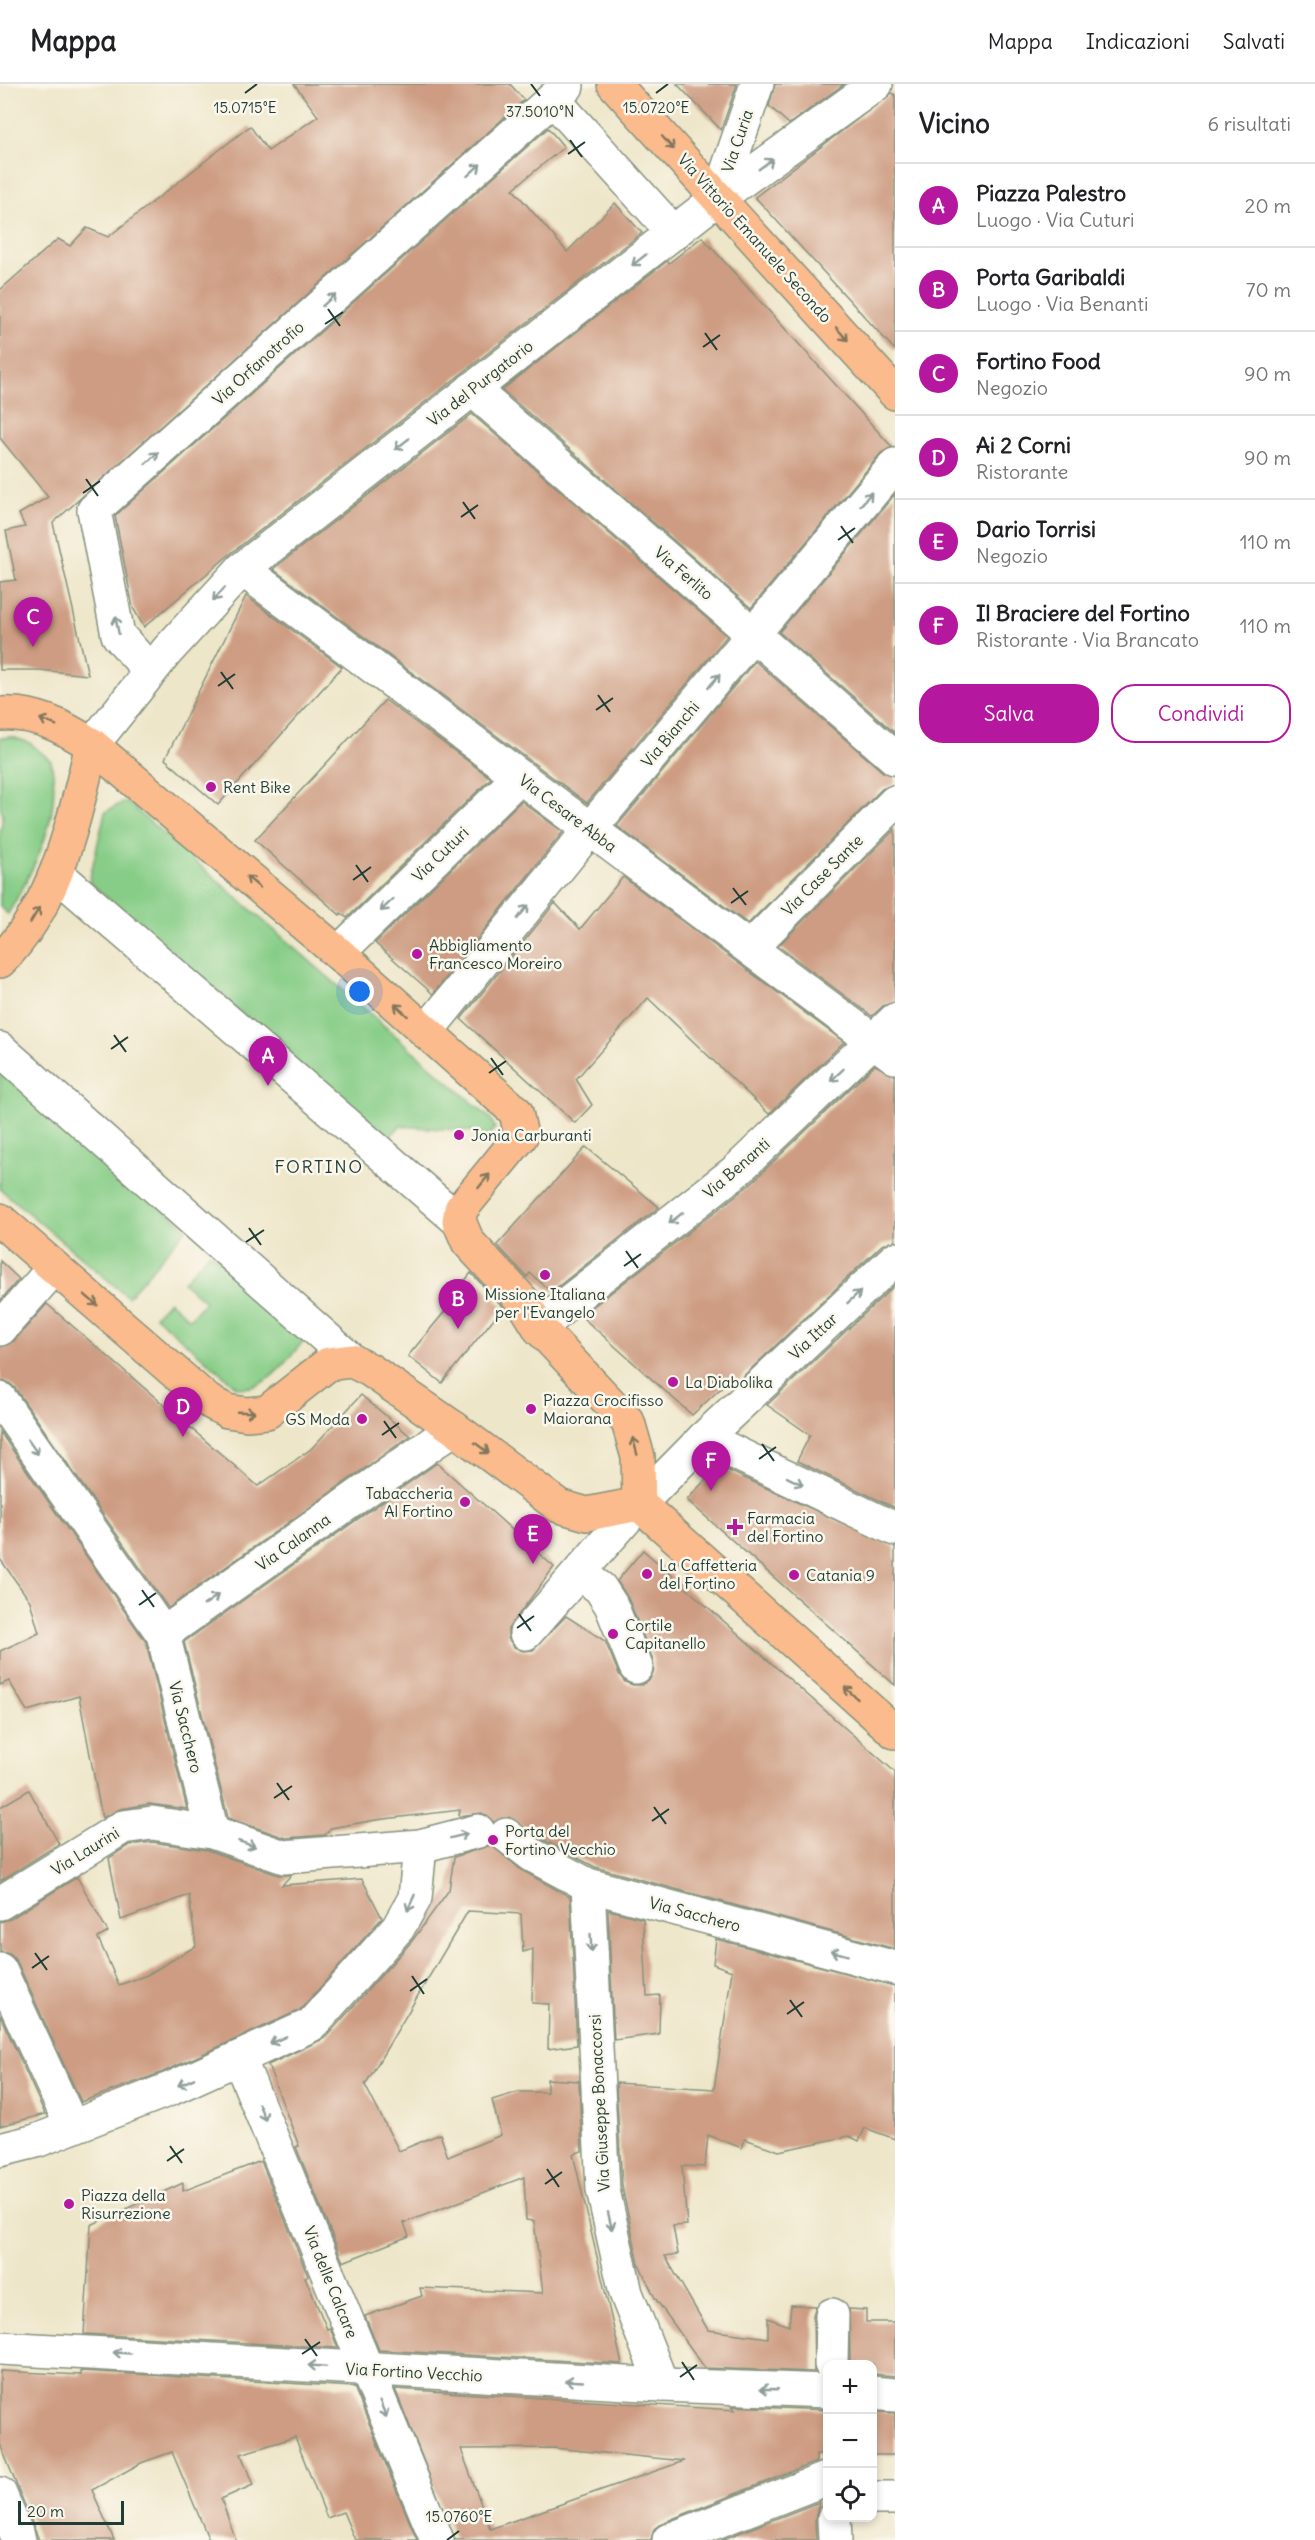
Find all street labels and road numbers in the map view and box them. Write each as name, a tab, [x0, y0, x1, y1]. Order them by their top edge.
street label: Via Curia	[717, 107, 757, 175]
street label: Via Vittorio Emanuele Secondo	[674, 149, 836, 327]
street label: Via Orfanotrofio	[208, 317, 308, 409]
street label: Via del Purgatorio	[423, 335, 537, 431]
street label: Via Ferlito	[650, 542, 718, 604]
street label: Via Bianchi	[637, 697, 703, 771]
street label: Via Cesare Abba	[515, 770, 621, 856]
street label: Via Cuturi	[408, 822, 472, 886]
street label: Via Case Sante	[777, 830, 867, 920]
street label: Via Benanti	[698, 1134, 774, 1202]
street label: Via Ittar	[784, 1308, 842, 1364]
street label: Via Calanna	[252, 1509, 334, 1575]
street label: Via Sacchero	[165, 1679, 207, 1775]
street label: Via Laurini	[47, 1822, 123, 1880]
street label: Via Sacchero	[647, 1892, 743, 1936]
street label: Via Giuseppe Bonaccorsi	[584, 2014, 614, 2192]
street label: Via delle Calcare	[299, 2223, 363, 2341]
street label: Via Fortino Vecchio	[345, 2358, 483, 2386]

